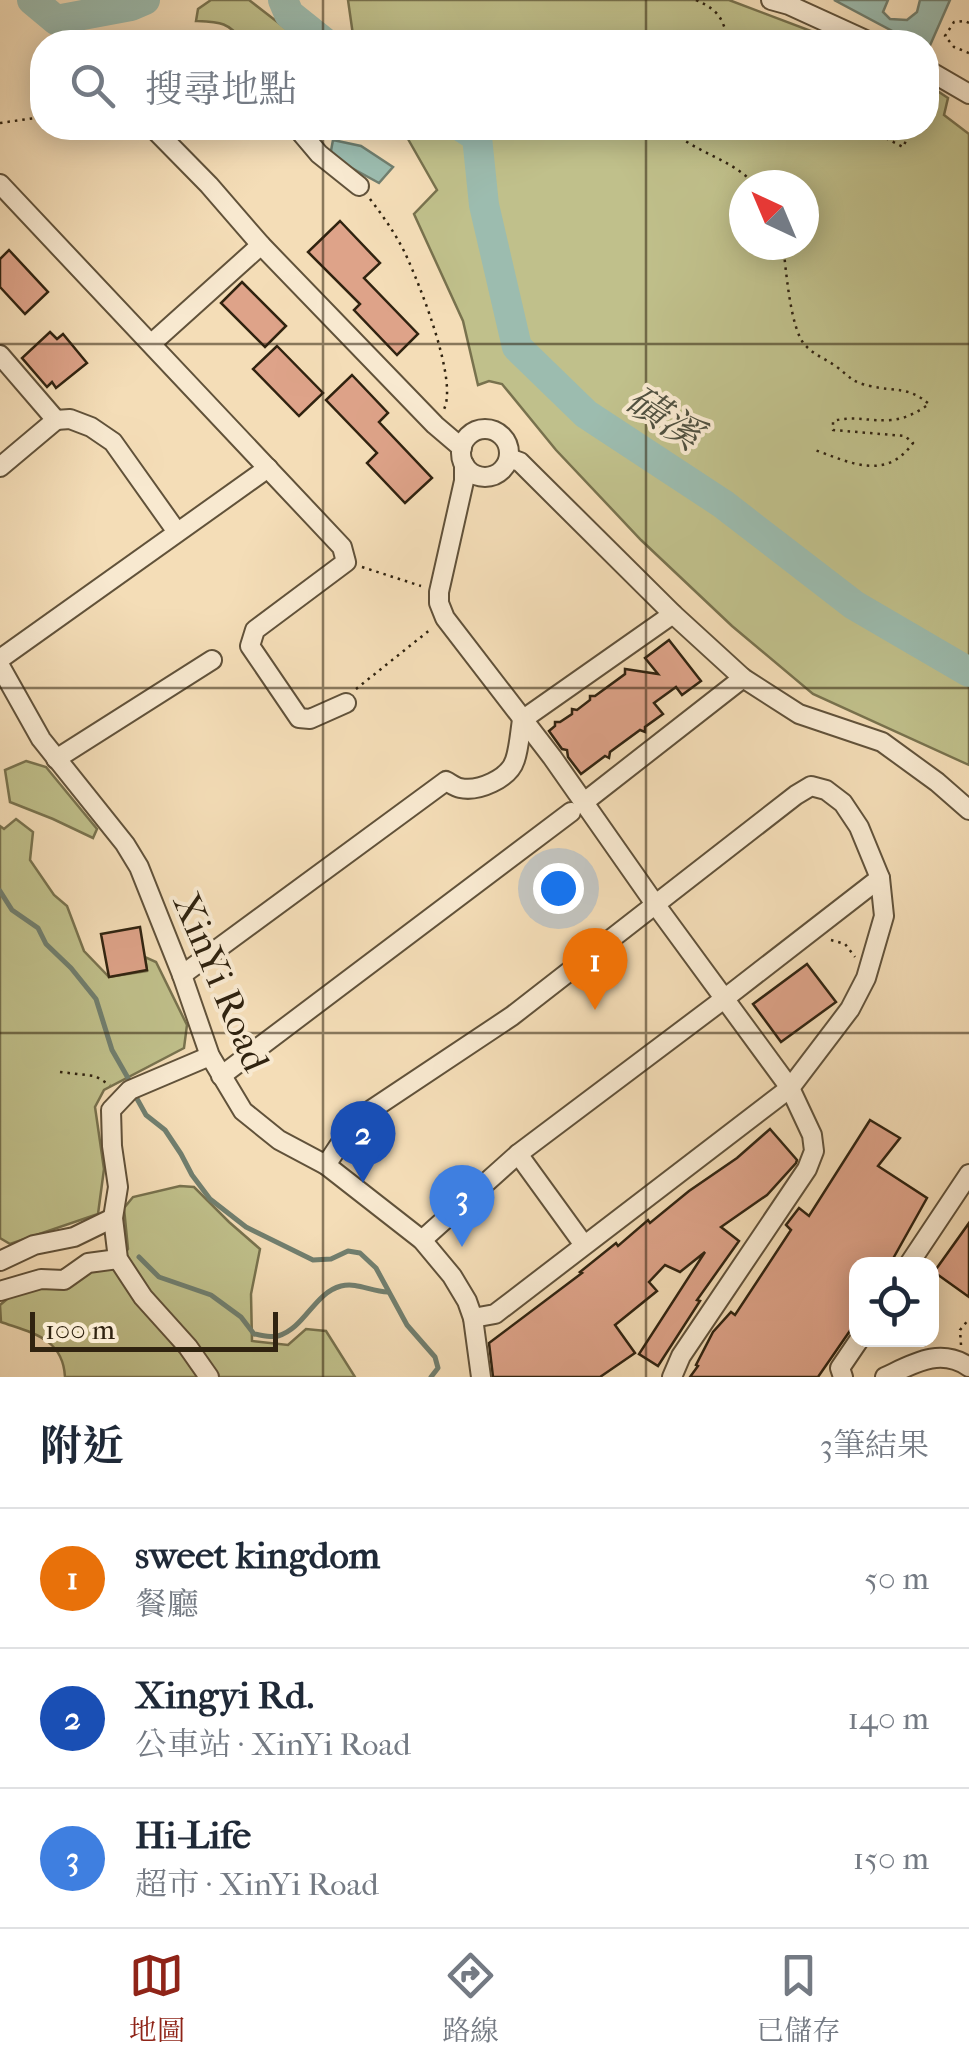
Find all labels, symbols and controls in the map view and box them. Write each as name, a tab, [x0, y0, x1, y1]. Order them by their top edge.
search box	[30, 30, 939, 140]
icon: search	[65, 58, 120, 113]
text: 搜尋地點	[145, 67, 297, 112]
north arrow	[729, 170, 819, 260]
water label: 磺溪	[618, 377, 713, 461]
your location	[533, 863, 584, 914]
street label: XinYi Road	[163, 886, 279, 1078]
pin: 1	[562, 928, 628, 1010]
pin: 2	[330, 1100, 396, 1183]
pin: 3	[430, 1164, 494, 1247]
map controls	[849, 1257, 939, 1347]
button: locate	[849, 1257, 939, 1347]
scale bar	[30, 1307, 278, 1352]
text: 100 m	[45, 1313, 115, 1346]
text: 附近	[40, 1422, 124, 1471]
text: 3筆結果	[820, 1427, 929, 1464]
text: sweet kingdom	[135, 1533, 380, 1578]
text: 1	[67, 1560, 78, 1597]
text: 50 m	[864, 1560, 929, 1597]
text: 餐廳	[135, 1586, 199, 1623]
text: Xingyi Rd.	[135, 1673, 314, 1718]
text: 2	[64, 1700, 81, 1737]
text: 140 m	[848, 1700, 929, 1737]
text: 公車站 · XinYi Road	[135, 1726, 411, 1763]
text: Hi-Life	[135, 1813, 251, 1858]
text: 3	[66, 1840, 79, 1877]
text: 150 m	[853, 1840, 929, 1877]
text: 超市 · XinYi Road	[135, 1866, 379, 1903]
tab: 地圖	[129, 1948, 185, 2048]
tab: 路線	[442, 1948, 498, 2048]
tab: 已儲存	[756, 1948, 840, 2048]

